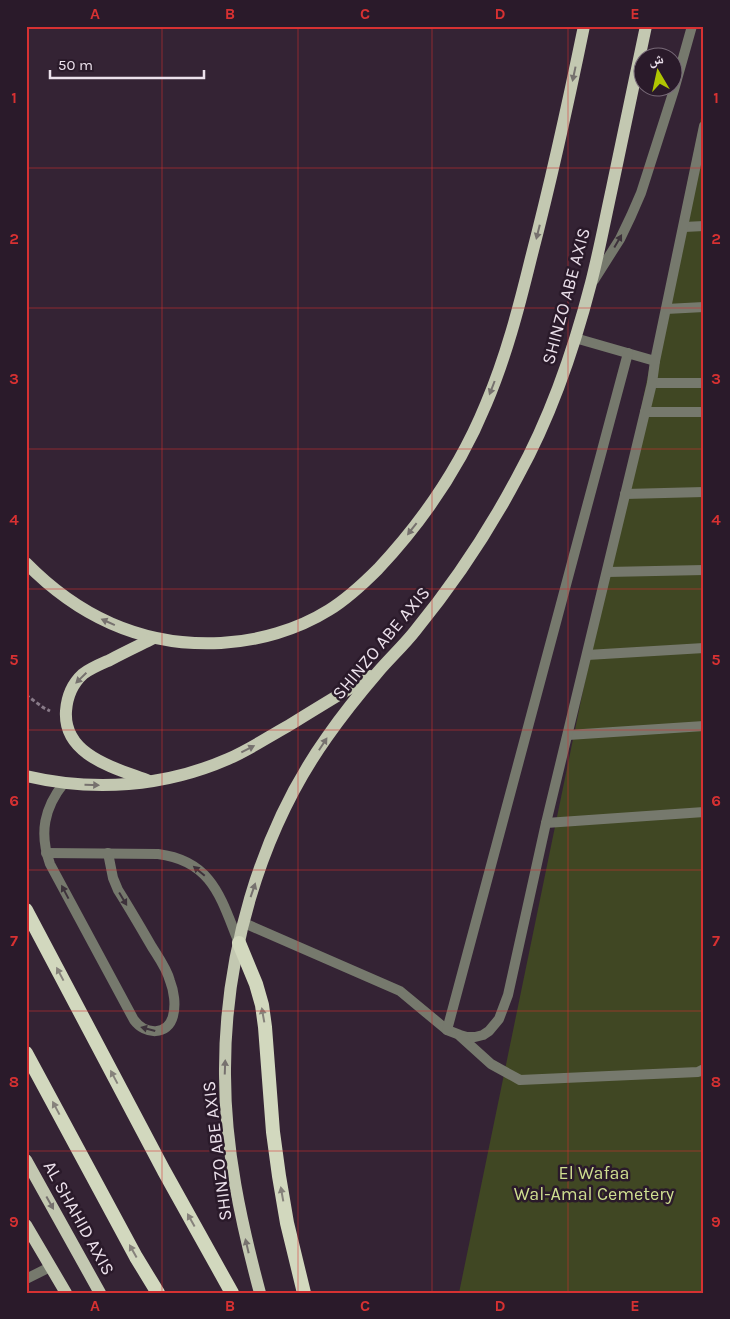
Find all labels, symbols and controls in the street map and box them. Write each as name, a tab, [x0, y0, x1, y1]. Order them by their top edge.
text: A	[90, 4, 100, 23]
text: B	[225, 4, 235, 23]
text: C	[360, 4, 370, 23]
text: D	[495, 4, 506, 23]
text: E	[630, 4, 640, 23]
scale bar	[50, 48, 204, 80]
north arrow	[632, 48, 682, 98]
text: ش	[647, 50, 665, 69]
text: 50 m	[58, 56, 93, 74]
one-way arrow	[570, 66, 578, 81]
text: 1	[11, 88, 17, 107]
text: 1	[713, 88, 719, 107]
one-way arrow	[534, 225, 542, 240]
street label: SHINZO ABE AXIS	[537, 225, 595, 367]
text: 2	[9, 229, 19, 248]
text: 2	[711, 229, 721, 248]
one-way arrow	[614, 234, 622, 249]
text: 3	[9, 369, 19, 388]
text: 3	[711, 369, 721, 388]
one-way arrow	[488, 381, 496, 396]
text: 4	[9, 510, 19, 529]
text: 4	[711, 510, 721, 529]
one-way arrow	[407, 522, 417, 536]
street label: SHINZO ABE AXIS	[327, 582, 435, 704]
one-way arrow	[101, 618, 115, 626]
text: 5	[9, 650, 19, 669]
text: 5	[711, 650, 721, 669]
one-way arrow	[76, 672, 88, 684]
one-way arrow	[318, 738, 327, 751]
one-way arrow	[241, 745, 255, 753]
one-way arrow	[84, 781, 100, 789]
text: 6	[9, 791, 19, 810]
text: 6	[711, 791, 721, 810]
one-way arrow	[193, 865, 206, 876]
one-way arrow	[250, 883, 257, 898]
one-way arrow	[61, 886, 70, 899]
one-way arrow	[119, 893, 128, 906]
text: 7	[10, 931, 18, 950]
text: 7	[712, 931, 720, 950]
one-way arrow	[56, 967, 64, 981]
one-way arrow	[259, 1007, 267, 1023]
one-way arrow	[140, 1024, 155, 1032]
one-way arrow	[221, 1059, 229, 1075]
one-way arrow	[110, 1069, 118, 1084]
text: 8	[9, 1072, 19, 1091]
text: 8	[711, 1072, 721, 1091]
street label: SHINZO ABE AXIS	[198, 1080, 236, 1222]
one-way arrow	[52, 1101, 60, 1115]
street label: AL SHAHID AXIS	[39, 1157, 119, 1279]
park label: El Wafaa Wal-Amal Cemetery	[514, 1162, 675, 1205]
one-way arrow	[278, 1186, 286, 1202]
one-way arrow	[46, 1196, 54, 1210]
text: 9	[9, 1212, 19, 1231]
one-way arrow	[187, 1212, 195, 1227]
text: 9	[711, 1212, 721, 1231]
one-way arrow	[243, 1238, 251, 1253]
one-way arrow	[129, 1244, 137, 1258]
text: A	[90, 1296, 100, 1315]
text: B	[225, 1296, 235, 1315]
text: C	[360, 1296, 370, 1315]
text: D	[495, 1296, 506, 1315]
text: E	[630, 1296, 640, 1315]

